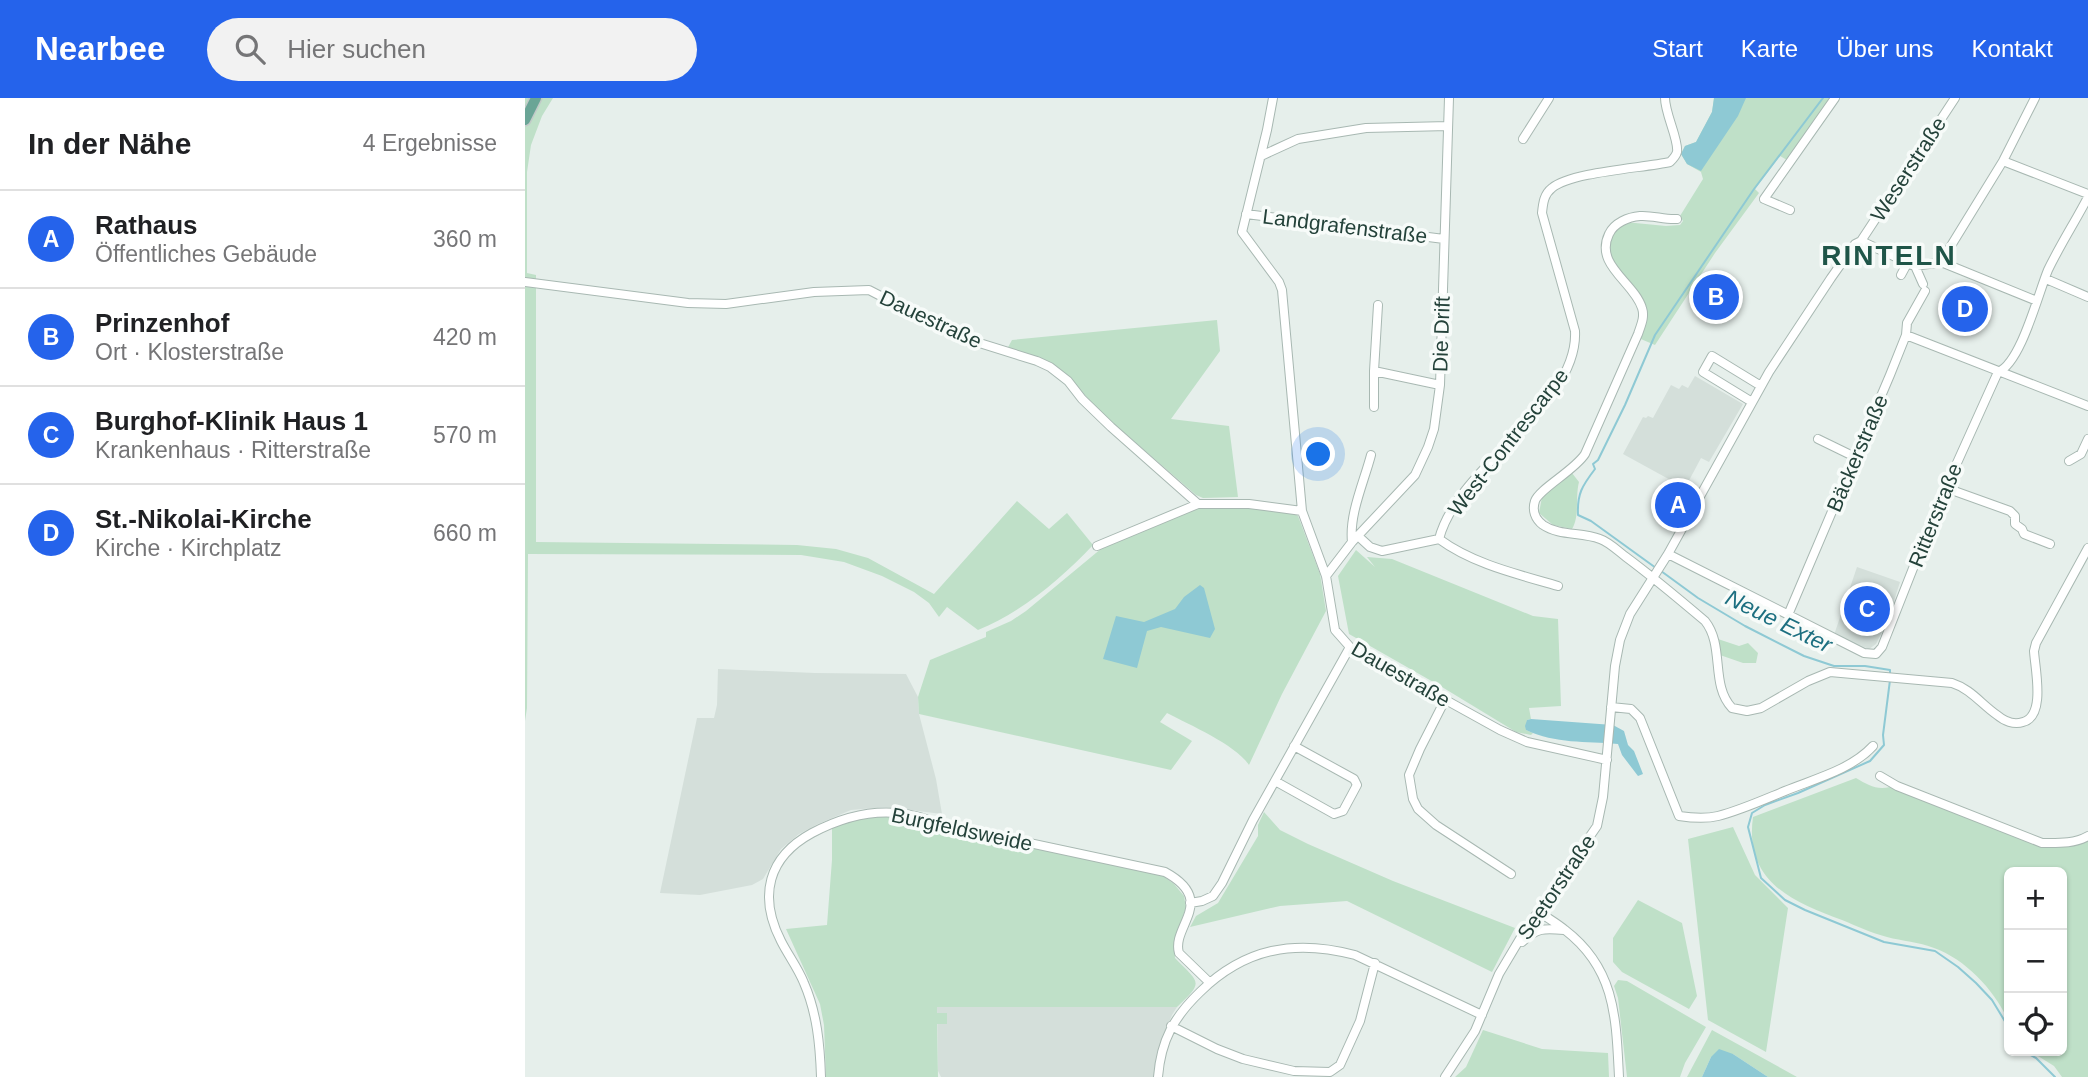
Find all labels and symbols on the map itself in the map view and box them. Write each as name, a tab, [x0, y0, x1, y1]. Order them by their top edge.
street label: Weserstraße	[1866, 112, 1950, 226]
street label: Landgrafenstraße	[1261, 204, 1429, 248]
district label: RINTELN	[1821, 240, 1957, 271]
pin: B	[1693, 271, 1739, 323]
pin: D	[1942, 283, 1988, 335]
street label: Dauestraße	[876, 285, 986, 353]
street label: Die Drift	[1428, 296, 1454, 372]
street label: West-Contrescarpe	[1443, 364, 1573, 520]
street label: Bäckerstraße	[1822, 391, 1892, 515]
your location	[1301, 437, 1335, 471]
street label: Ritterstraße	[1904, 460, 1966, 570]
pin: A	[1655, 479, 1701, 531]
pin: C	[1844, 583, 1890, 635]
water label: Neue Exter	[1722, 584, 1838, 658]
street label: Dauestraße	[1348, 637, 1454, 711]
street label: Burgfeldsweide	[889, 803, 1035, 855]
street label: Seetorstraße	[1513, 830, 1599, 944]

